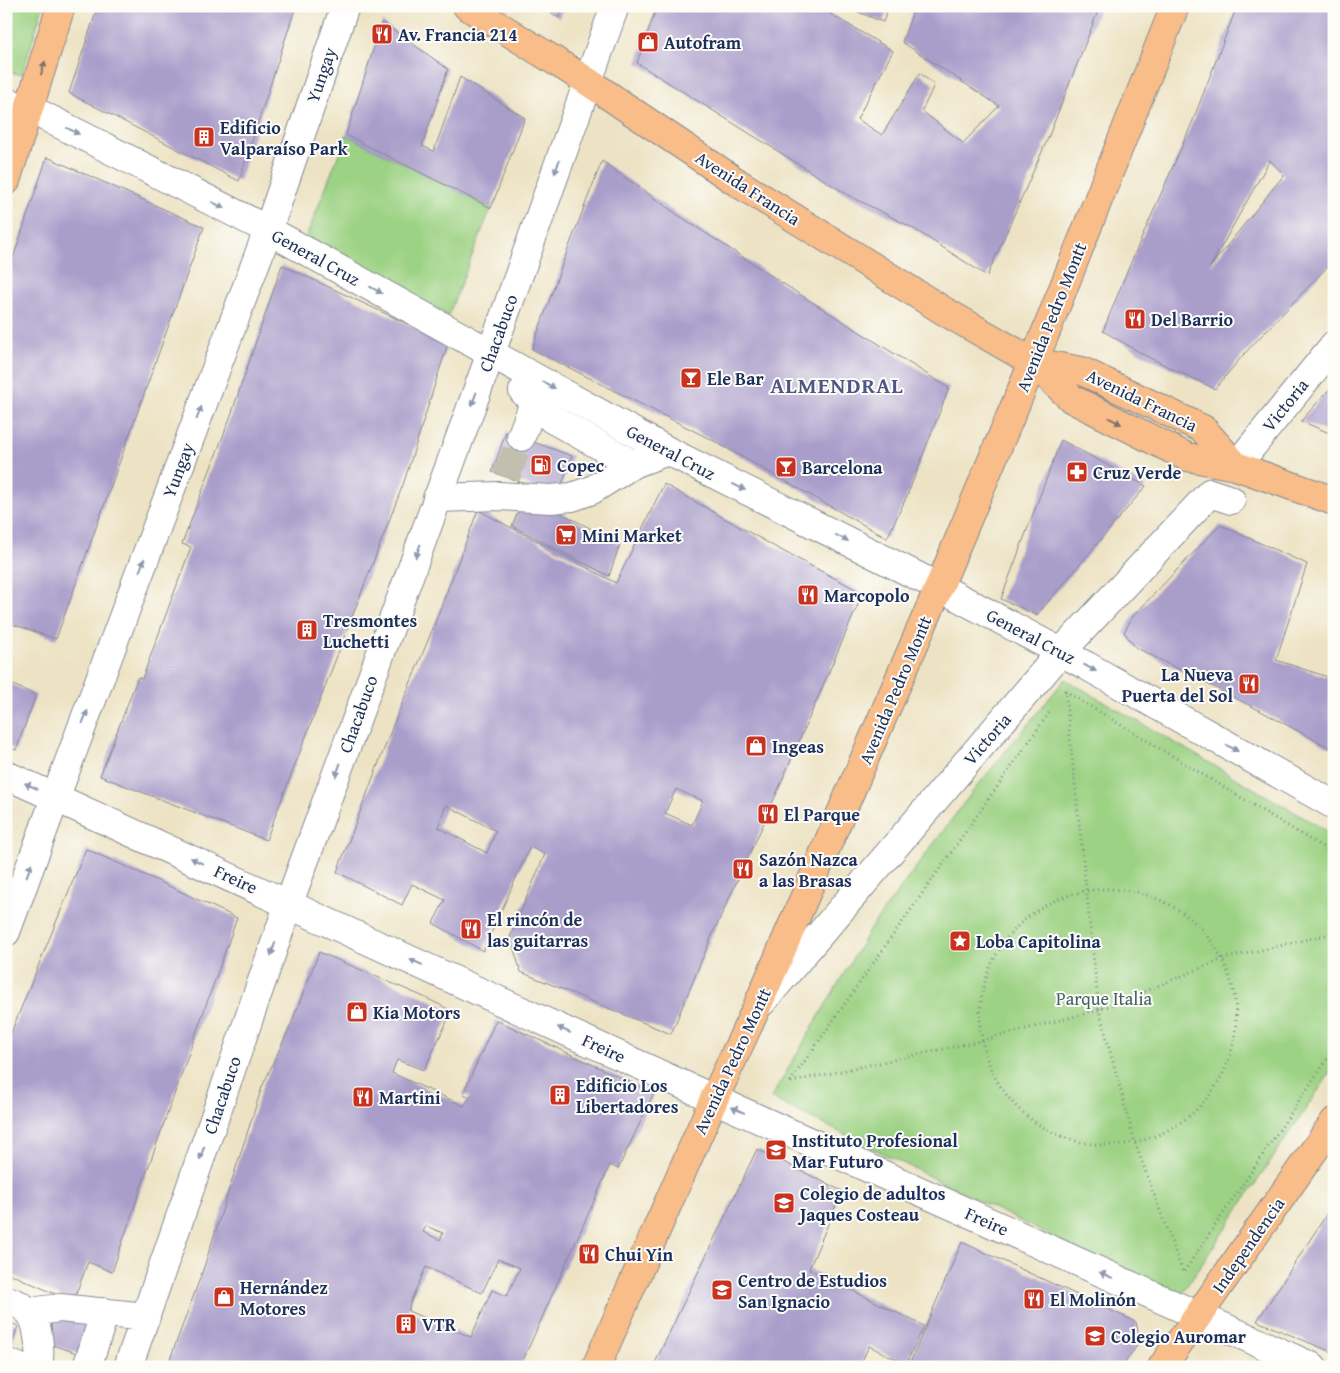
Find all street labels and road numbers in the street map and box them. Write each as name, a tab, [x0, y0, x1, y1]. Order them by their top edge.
street label: Yungay	[299, 44, 343, 106]
street label: Avenida Francia	[690, 144, 806, 232]
street label: General Cruz	[267, 222, 365, 292]
street label: Avenida Pedro Montt	[1009, 238, 1094, 396]
street label: Chacabuco	[471, 290, 525, 376]
street label: Avenida Francia	[1082, 361, 1202, 439]
street label: Victoria	[1255, 372, 1315, 437]
street label: General Cruz	[622, 417, 720, 487]
street label: Yungay	[155, 438, 201, 501]
street label: General Cruz	[982, 601, 1080, 671]
street label: Avenida Pedro Montt	[852, 611, 939, 768]
street label: Chacabuco	[331, 671, 385, 757]
street label: Victoria	[957, 707, 1018, 771]
street label: Freire	[210, 857, 262, 901]
street label: Avenida Pedro Montt	[686, 983, 778, 1139]
street label: Freire	[578, 1026, 630, 1070]
street label: Chacabuco	[196, 1052, 248, 1138]
street label: Independencia	[1205, 1191, 1291, 1298]
street label: Freire	[961, 1200, 1013, 1242]

